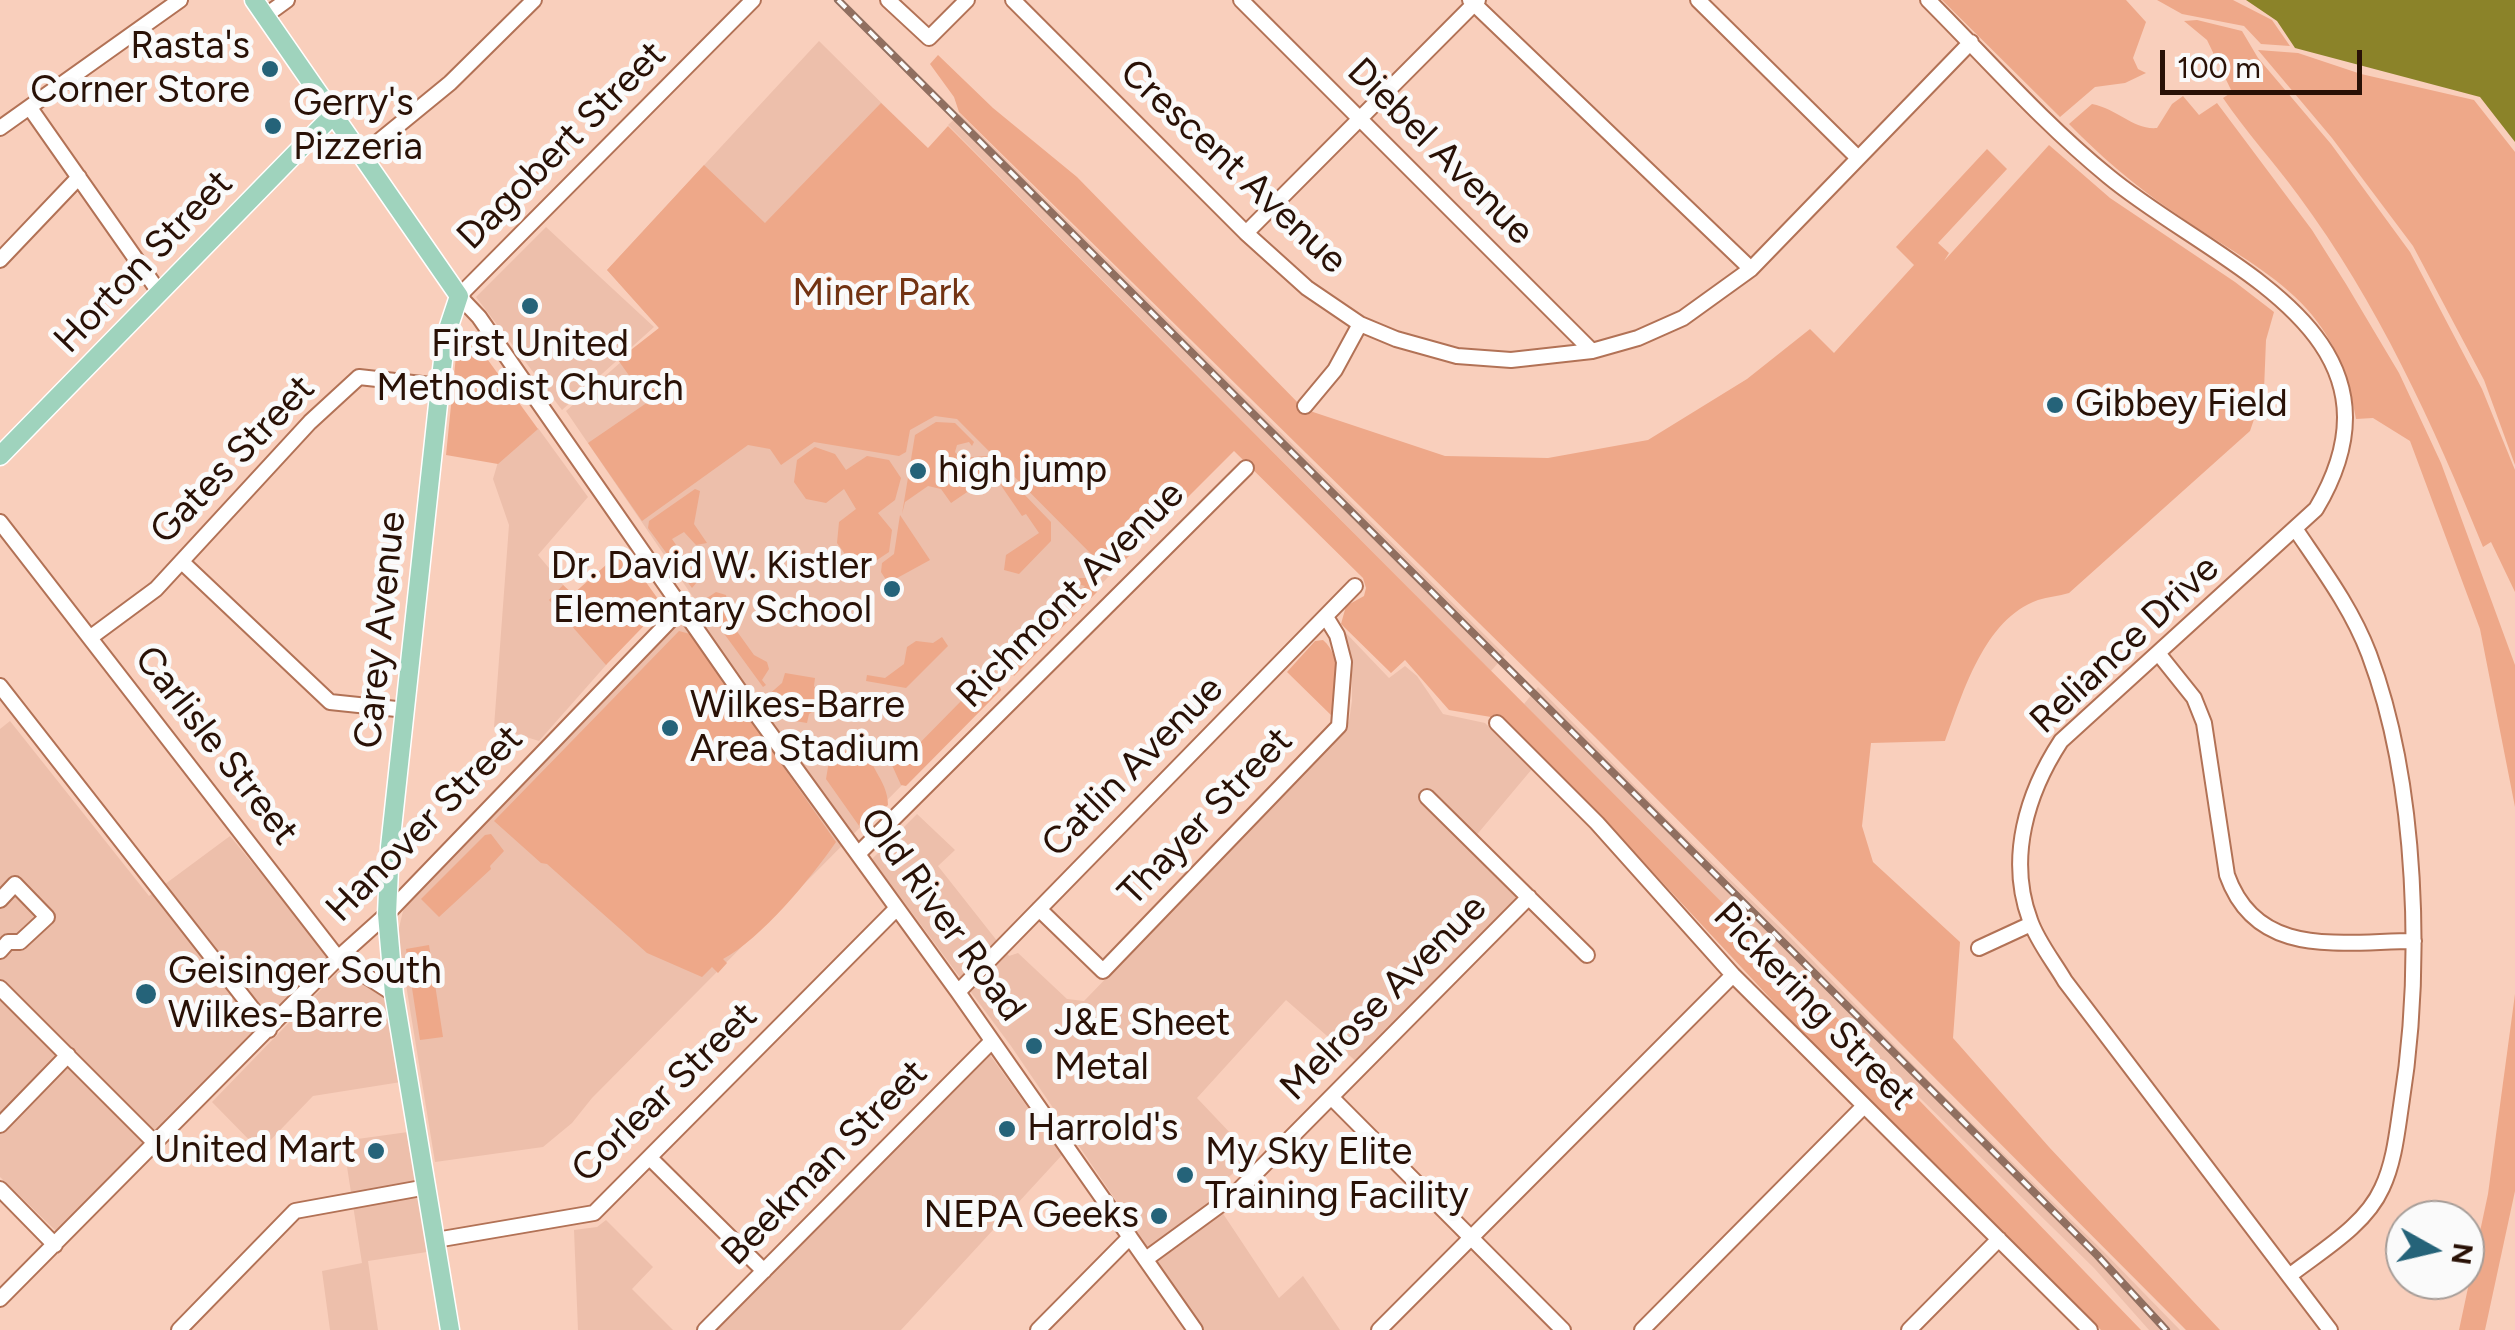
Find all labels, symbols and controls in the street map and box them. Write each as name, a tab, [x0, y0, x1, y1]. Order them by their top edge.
place label: Rasta's Corner Store	[30, 24, 250, 113]
scale bar	[2165, 30, 2368, 92]
street label: Dagobert Street	[448, 32, 676, 260]
street label: Diebel Avenue	[1337, 49, 1543, 255]
text: 100 m	[2177, 49, 2261, 86]
street label: Crescent Avenue	[1110, 50, 1356, 284]
marker: Rasta's Corner Store	[259, 58, 281, 80]
place label: Gerry's Pizzeria	[293, 81, 423, 170]
marker: Gerry's Pizzeria	[262, 115, 284, 137]
street label: Horton Street	[45, 161, 243, 363]
park label: Miner Park	[792, 271, 970, 317]
marker: First United Methodist Church	[519, 295, 541, 317]
place label: First United Methodist Church	[376, 322, 684, 412]
street label: Gates Street	[141, 366, 325, 554]
place label: Gibbey Field	[2075, 382, 2288, 428]
marker: Gibbey Field	[2044, 394, 2066, 416]
place label: high jump	[938, 448, 1107, 494]
marker: high jump	[907, 460, 929, 482]
street label: Richmont Avenue	[948, 472, 1194, 718]
street label: Carey Avenue	[346, 509, 416, 751]
place label: Dr. David W. Kistler Elementary School	[550, 544, 872, 634]
street label: Reliance Drive	[2021, 546, 2229, 744]
marker: Dr. David W. Kistler Elementary School	[881, 578, 903, 600]
street label: Carlisle Street	[124, 638, 308, 854]
street label: Catlin Avenue	[1033, 667, 1233, 867]
place label: Wilkes-Barre Area Stadium	[690, 683, 920, 772]
street label: Hanover Street	[317, 716, 533, 932]
marker: Wilkes-Barre Area Stadium	[659, 717, 681, 739]
street label: Thayer Street	[1110, 718, 1302, 916]
street label: Old River Road	[850, 800, 1034, 1030]
street label: Melrose Avenue	[1272, 886, 1496, 1110]
street label: Pickering Street	[1703, 894, 1925, 1120]
place label: Geisinger South Wilkes-Barre	[168, 949, 442, 1038]
marker: Geisinger South Wilkes-Barre	[133, 981, 159, 1007]
street label: Corlear Street	[563, 993, 767, 1193]
place label: J&E Sheet Metal	[1054, 1001, 1230, 1090]
marker: J&E Sheet Metal	[1023, 1035, 1045, 1057]
street label: Beekman Street	[713, 1051, 937, 1275]
place label: Harrold's	[1027, 1106, 1179, 1152]
marker: Harrold's	[996, 1118, 1018, 1140]
place label: United Mart	[154, 1128, 356, 1174]
place label: My Sky Elite Training Facility	[1205, 1130, 1469, 1220]
marker: United Mart	[365, 1140, 387, 1162]
marker: My Sky Elite Training Facility	[1174, 1164, 1196, 1186]
place label: NEPA Geeks	[923, 1193, 1139, 1239]
north arrow	[2385, 1200, 2485, 1300]
marker: NEPA Geeks	[1148, 1205, 1170, 1227]
text: N	[2444, 1241, 2481, 1267]

